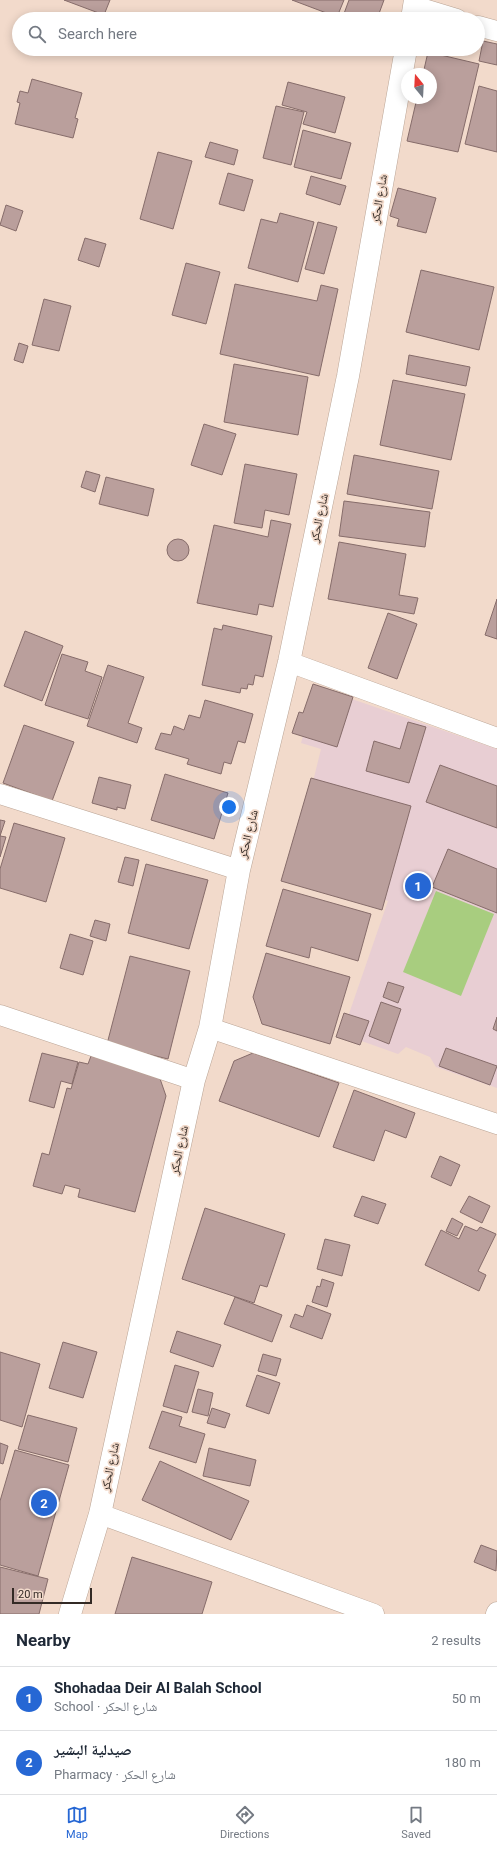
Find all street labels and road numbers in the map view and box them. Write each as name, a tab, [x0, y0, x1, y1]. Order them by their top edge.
street label: شارع الحكر	[368, 173, 391, 226]
street label: شارع الحكر	[307, 492, 332, 545]
street label: شارع الحكر	[235, 808, 262, 861]
street label: شارع الحكر	[167, 1124, 192, 1177]
street label: شارع الحكر	[98, 1441, 123, 1494]

